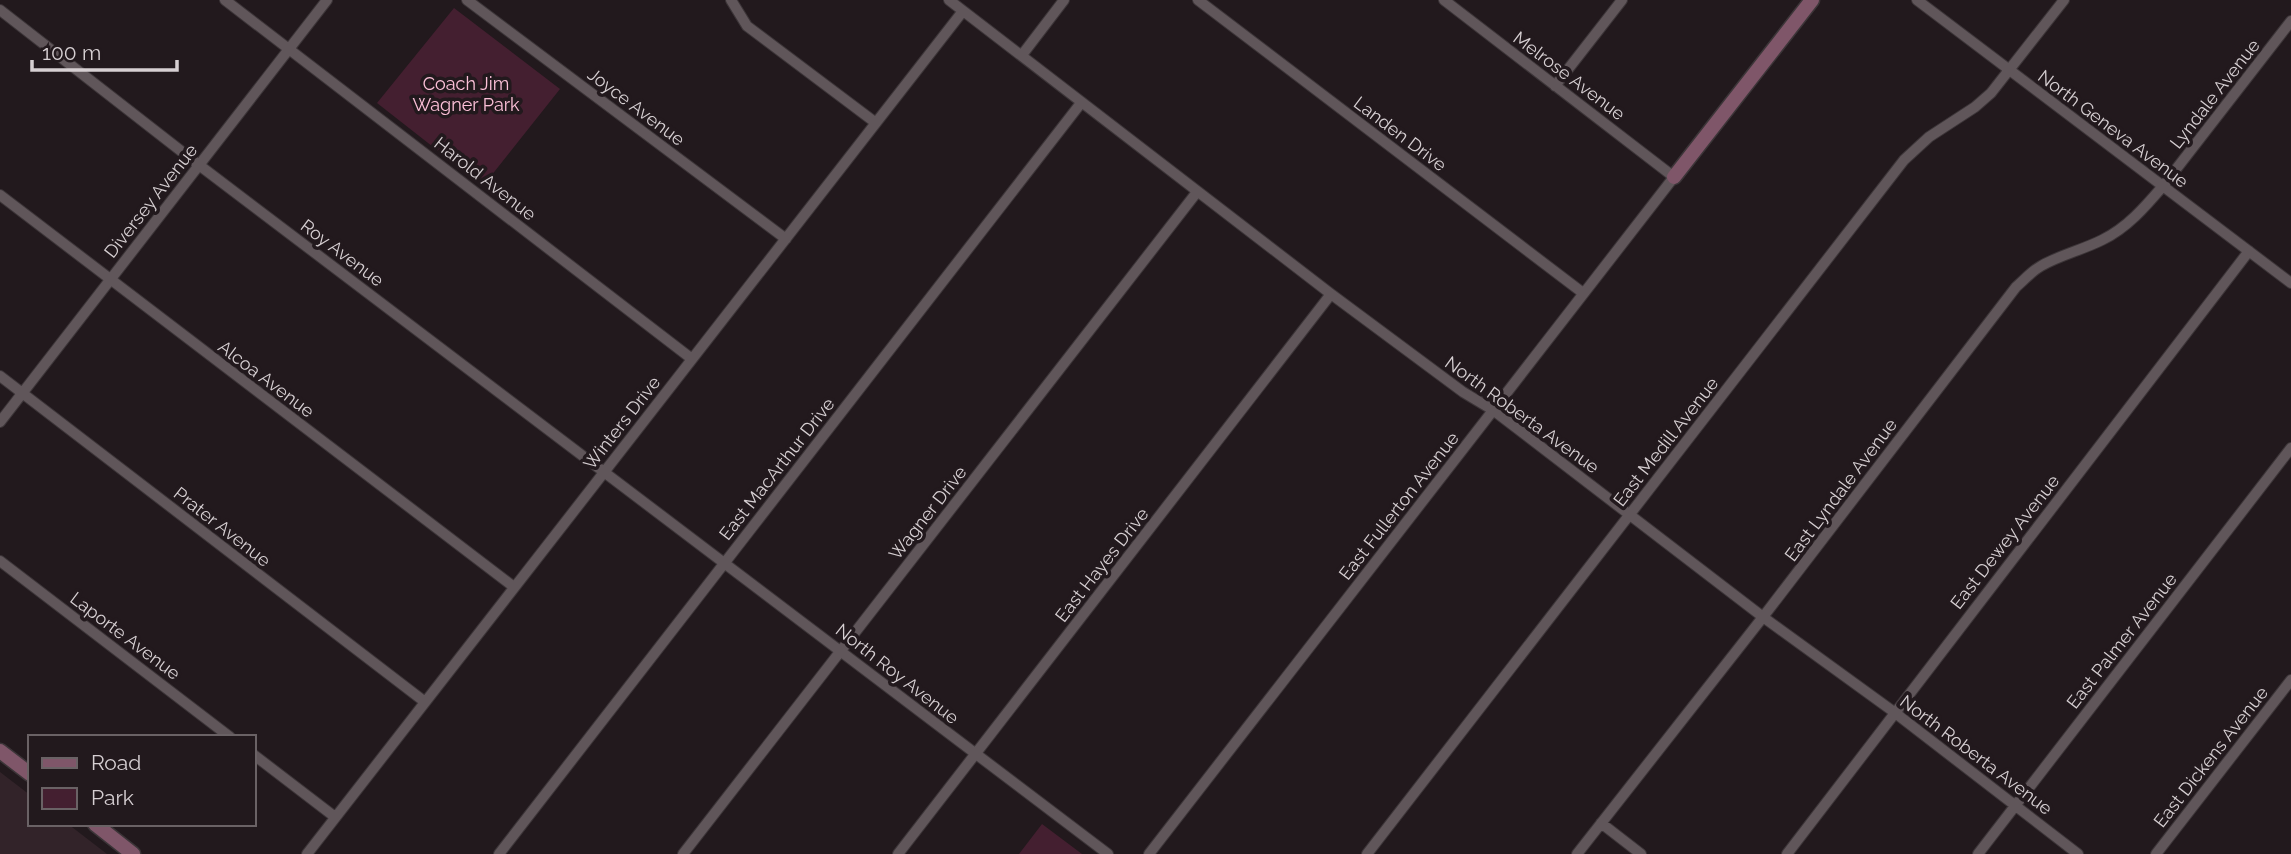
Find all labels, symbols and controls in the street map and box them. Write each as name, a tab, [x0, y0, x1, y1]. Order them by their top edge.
street label: Melrose Avenue	[1509, 27, 1630, 125]
scale bar	[32, 28, 177, 72]
street label: Lyndale Avenue	[2165, 34, 2264, 153]
text: 100 m	[42, 40, 101, 65]
street label: Joyce Avenue	[584, 63, 689, 150]
street label: North Geneva Avenue	[2034, 65, 2193, 192]
park label: Coach Jim Wagner Park	[412, 73, 520, 115]
street label: Landen Drive	[1350, 92, 1451, 176]
street label: Harold Avenue	[430, 132, 541, 225]
street label: Diversey Avenue	[100, 139, 202, 262]
street label: Roy Avenue	[297, 215, 388, 291]
street label: Alcoa Avenue	[214, 336, 319, 422]
street label: North Roberta Avenue	[1441, 352, 1604, 478]
street label: Winters Drive	[579, 372, 665, 473]
street label: East Medill Avenue	[1609, 373, 1723, 510]
street label: East MacArthur Drive	[715, 393, 839, 544]
street label: East Lyndale Avenue	[1780, 414, 1901, 565]
street label: East Fullerton Avenue	[1334, 427, 1463, 584]
street label: Wagner Drive	[884, 461, 971, 564]
street label: East Dewey Avenue	[1946, 470, 2064, 613]
street label: Prater Avenue	[170, 482, 275, 571]
street label: East Hayes Drive	[1051, 503, 1153, 626]
street label: East Palmer Avenue	[2062, 568, 2181, 713]
street label: Laporte Avenue	[66, 587, 185, 684]
street label: North Roy Avenue	[832, 619, 963, 728]
street label: East Dickens Avenue	[2149, 682, 2272, 831]
street label: North Roberta Avenue	[1896, 691, 2057, 819]
legend	[28, 735, 256, 826]
text: Road	[91, 750, 141, 775]
text: Park	[91, 785, 134, 810]

